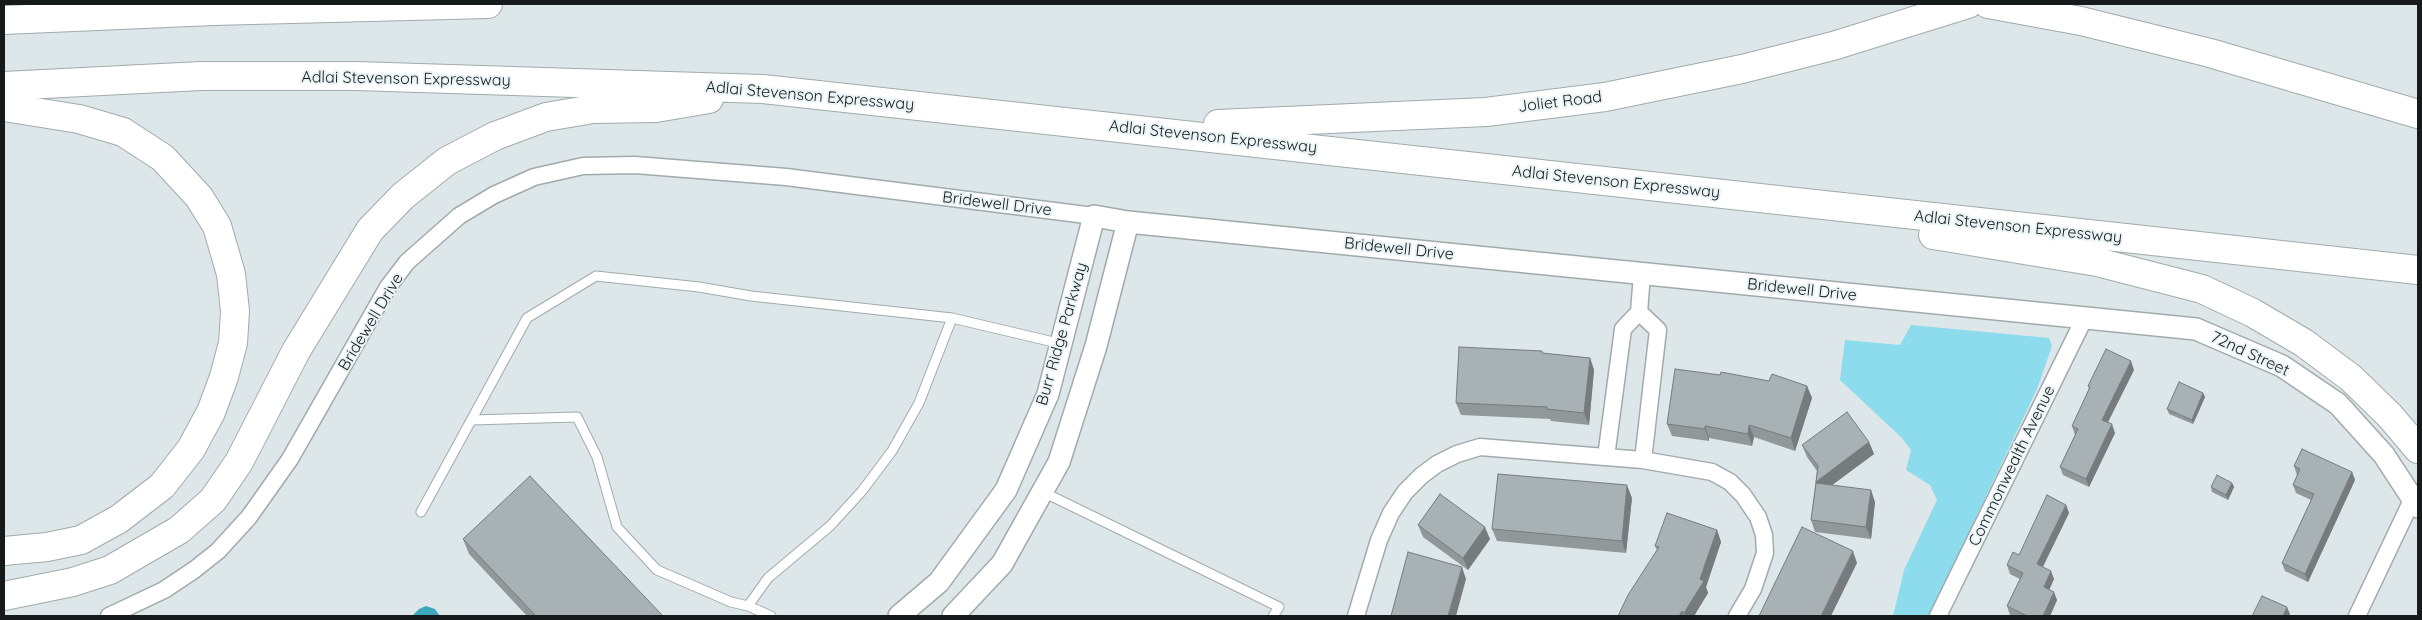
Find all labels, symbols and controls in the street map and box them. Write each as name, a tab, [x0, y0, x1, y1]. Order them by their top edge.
street label: Adlai Stevenson Expressway	[301, 68, 511, 90]
street label: Adlai Stevenson Expressway	[705, 77, 915, 115]
street label: Joliet Road	[1517, 87, 1603, 117]
street label: Adlai Stevenson Expressway	[1108, 117, 1318, 157]
street label: Adlai Stevenson Expressway	[1511, 162, 1721, 202]
street label: Bridewell Drive	[941, 188, 1053, 220]
street label: Adlai Stevenson Expressway	[1913, 207, 2123, 247]
street label: Bridewell Drive	[1343, 234, 1455, 264]
street label: Burr Ridge Parkway	[1032, 260, 1092, 408]
street label: Bridewell Drive	[334, 270, 408, 374]
street label: Bridewell Drive	[1746, 275, 1858, 305]
street label: 72nd Street	[2208, 328, 2292, 380]
street label: Commonwealth Avenue	[1965, 383, 2059, 549]

